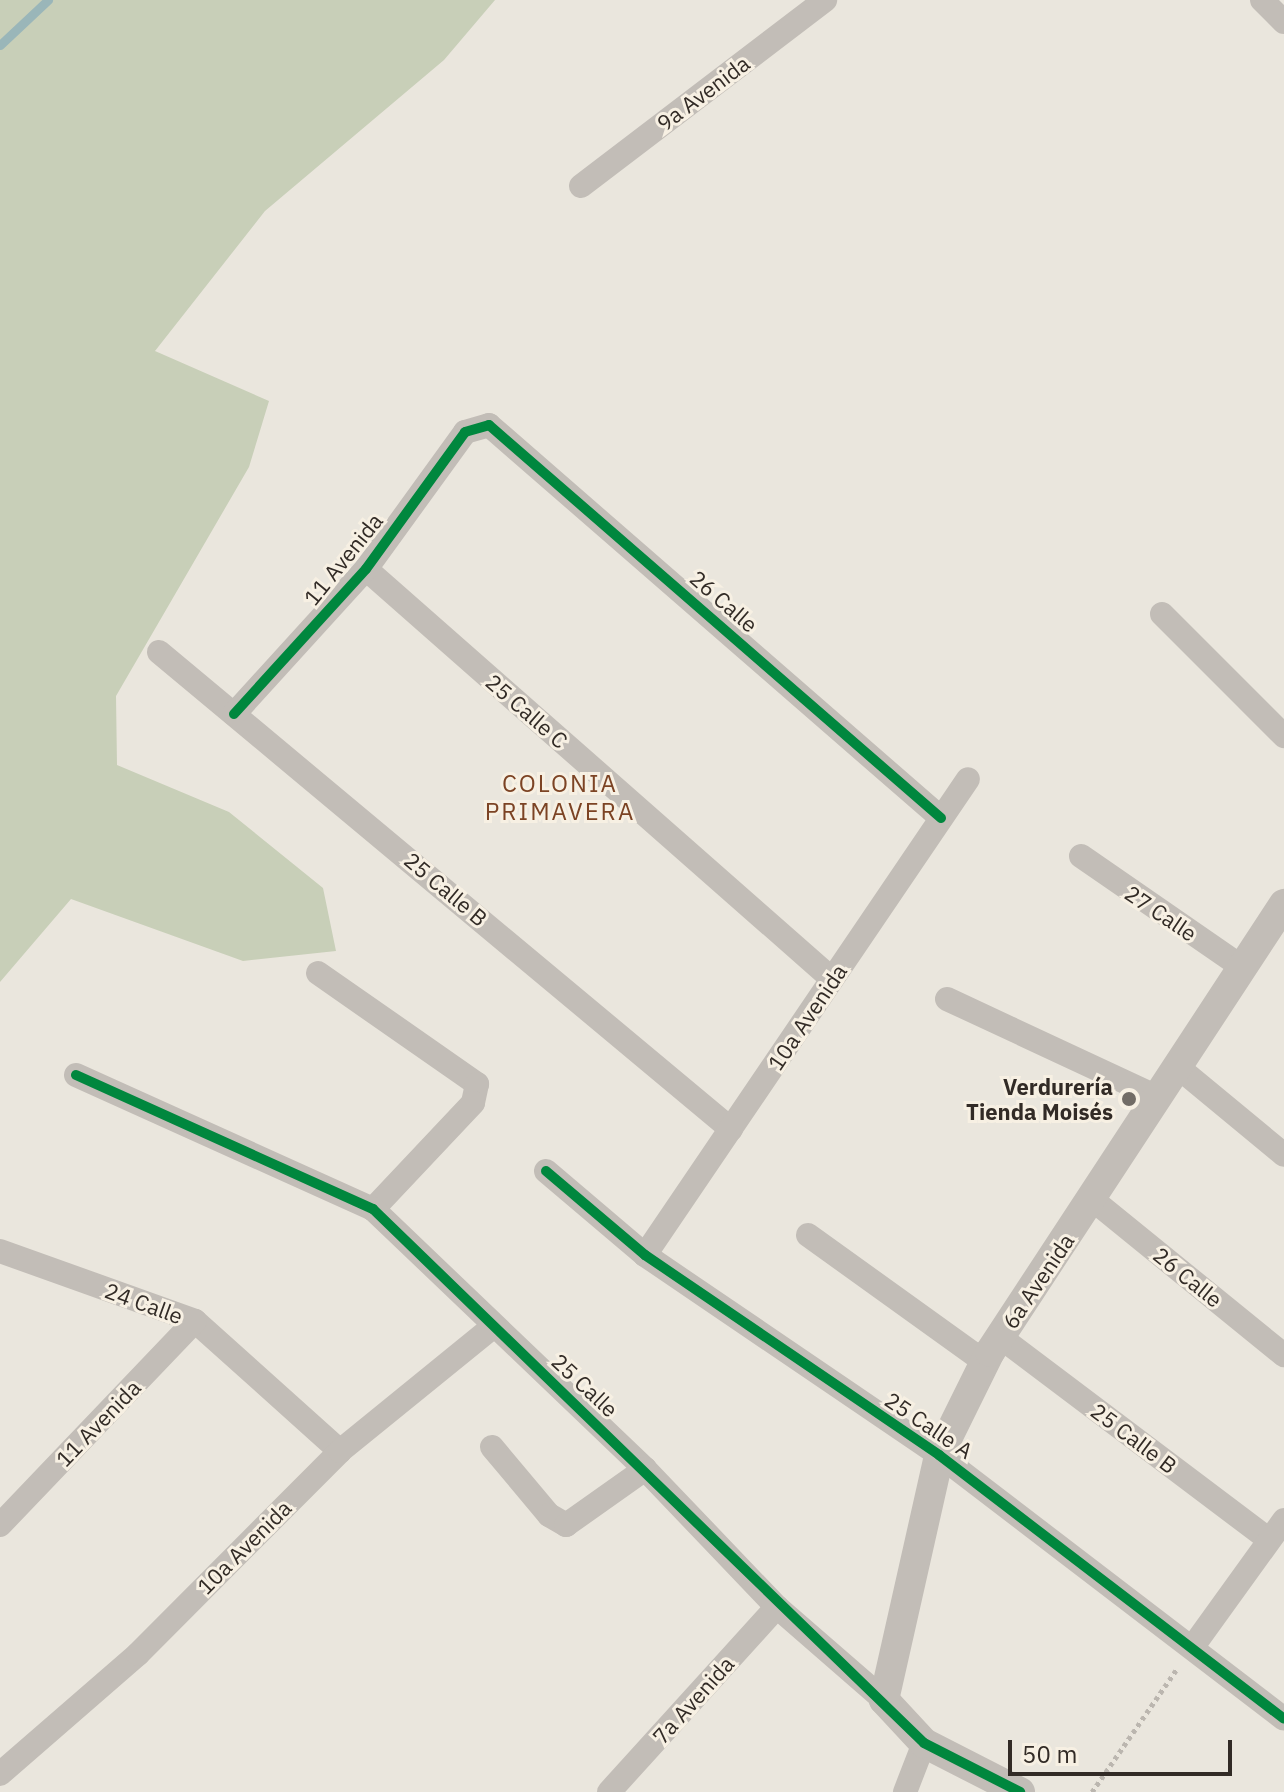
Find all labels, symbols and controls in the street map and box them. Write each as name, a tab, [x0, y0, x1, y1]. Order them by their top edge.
street label: 9a Avenida	[652, 50, 754, 136]
street label: 11 Avenida	[298, 508, 388, 610]
street label: 26 Calle	[685, 564, 763, 638]
street label: 25 Calle C	[481, 668, 573, 754]
district label: COLONIA PRIMAVERA	[485, 770, 635, 826]
street label: 25 Calle B	[399, 847, 493, 931]
street label: 27 Calle	[1120, 879, 1202, 947]
street label: 10a Avenida	[762, 959, 852, 1075]
place label: Verdurería Tienda Moisés	[966, 1073, 1113, 1124]
marker: Verdurería Tienda Moisés	[1120, 1090, 1138, 1108]
street label: 6a Avenida	[997, 1228, 1079, 1334]
street label: 26 Calle	[1148, 1241, 1228, 1313]
street label: 24 Calle	[101, 1277, 187, 1329]
street label: 25 Calle	[546, 1348, 624, 1422]
street label: 11 Avenida	[50, 1374, 146, 1472]
street label: 25 Calle A	[880, 1386, 978, 1464]
street label: 25 Calle B	[1086, 1397, 1182, 1479]
street label: 10a Avenida	[191, 1494, 297, 1600]
street label: 7a Avenida	[647, 1651, 739, 1749]
scale bar	[1012, 1724, 1236, 1774]
text: 50 m	[1022, 1738, 1077, 1770]

